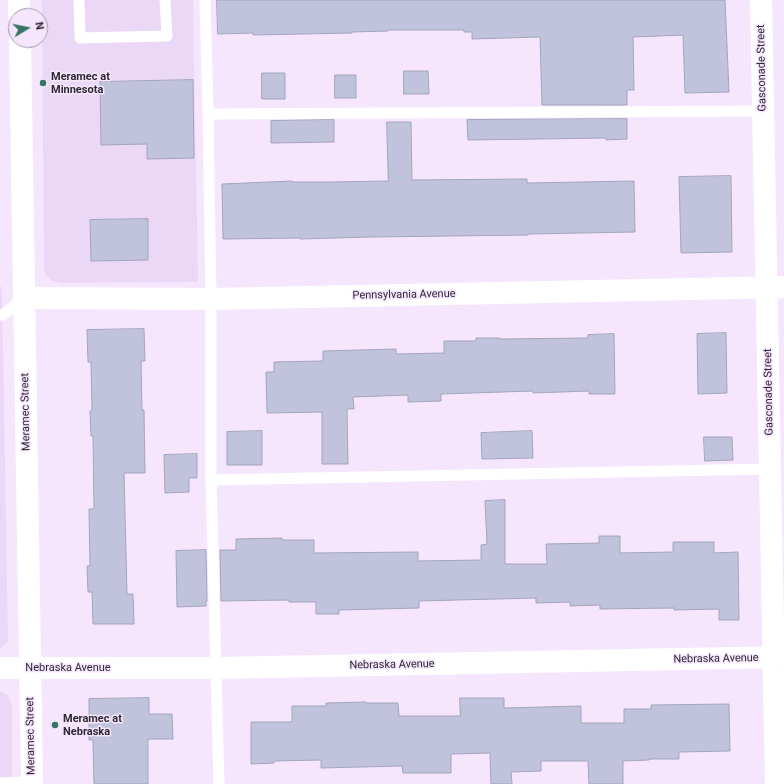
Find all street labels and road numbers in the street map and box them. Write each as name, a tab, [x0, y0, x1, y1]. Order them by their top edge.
street label: Gasconade Street	[755, 24, 769, 112]
street label: Pennsylvania Avenue	[352, 288, 456, 302]
street label: Gasconade Street	[762, 348, 776, 436]
street label: Meramec Street	[19, 373, 33, 451]
street label: Nebraska Avenue	[673, 652, 759, 666]
street label: Nebraska Avenue	[349, 658, 435, 672]
street label: Nebraska Avenue	[25, 661, 111, 675]
street label: Meramec Street	[24, 697, 38, 775]

